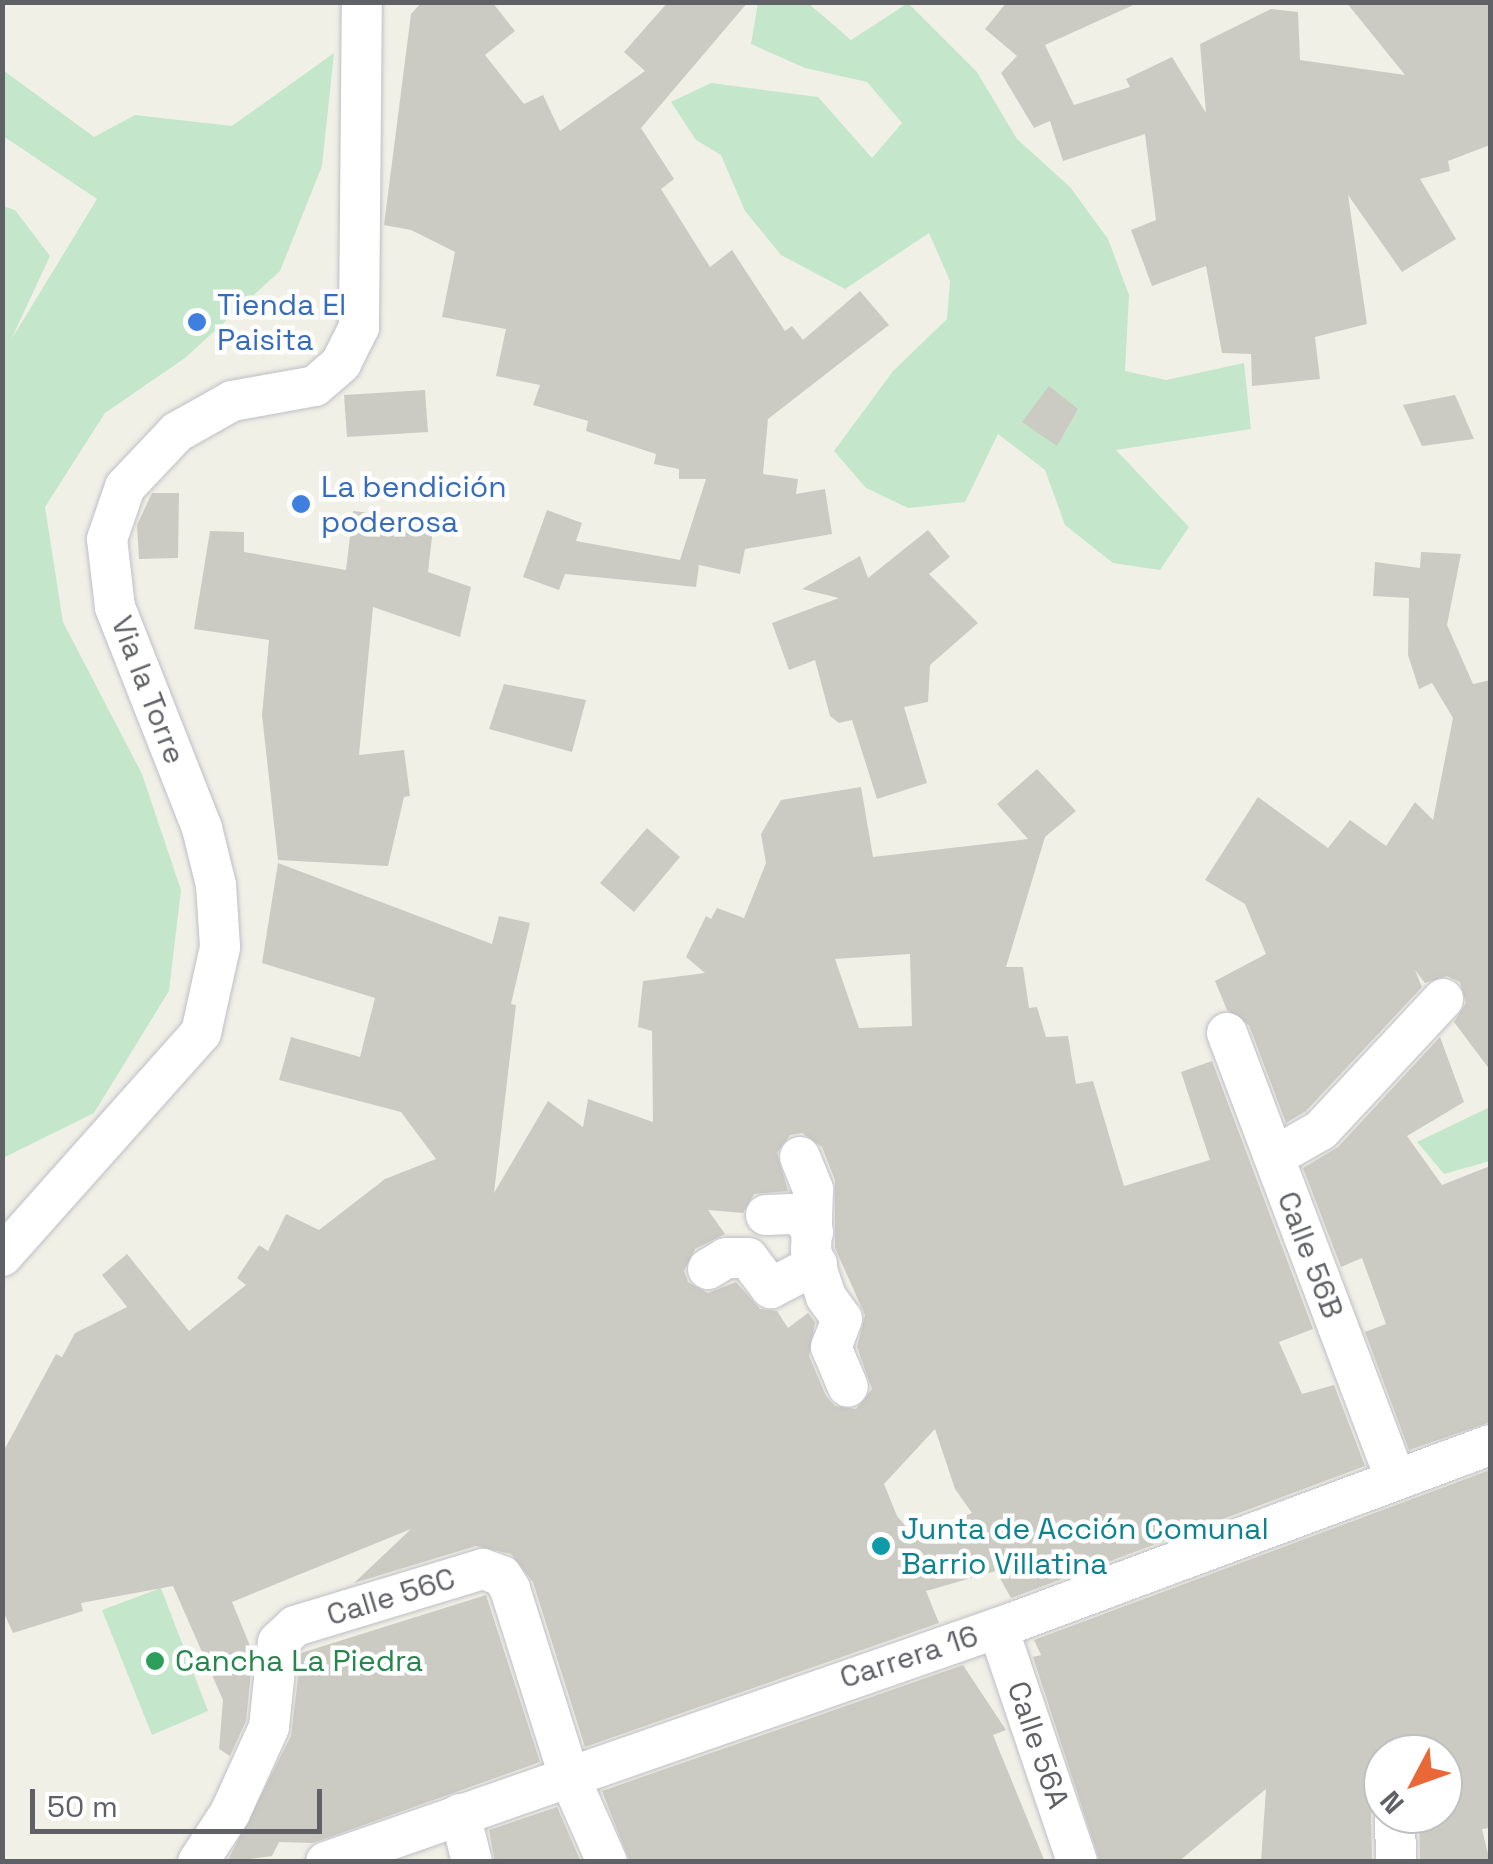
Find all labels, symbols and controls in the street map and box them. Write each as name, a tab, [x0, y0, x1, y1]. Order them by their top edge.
place label: Tienda El Paisita	[217, 287, 346, 358]
marker: Tienda El Paisita	[186, 311, 208, 333]
place label: La bendición poderosa	[321, 469, 507, 540]
marker: La bendición poderosa	[290, 493, 312, 515]
street label: Via la Torre	[103, 611, 193, 769]
street label: Calle 56B	[1269, 1187, 1351, 1323]
place label: Junta de Acción Comunal Barrio Villatina	[901, 1511, 1269, 1582]
marker: Junta de Acción Comunal Barrio Villatina	[870, 1535, 892, 1557]
street label: Calle 56C	[322, 1560, 460, 1634]
street label: Carrera 16	[835, 1618, 983, 1696]
place label: Cancha La Piedra	[175, 1643, 423, 1679]
marker: Cancha La Piedra	[144, 1650, 166, 1672]
street label: Calle 56A	[1000, 1677, 1076, 1813]
north arrow	[1363, 1734, 1463, 1834]
scale bar	[35, 1769, 328, 1831]
text: N	[1372, 1783, 1412, 1821]
text: 50 m	[47, 1787, 118, 1826]

